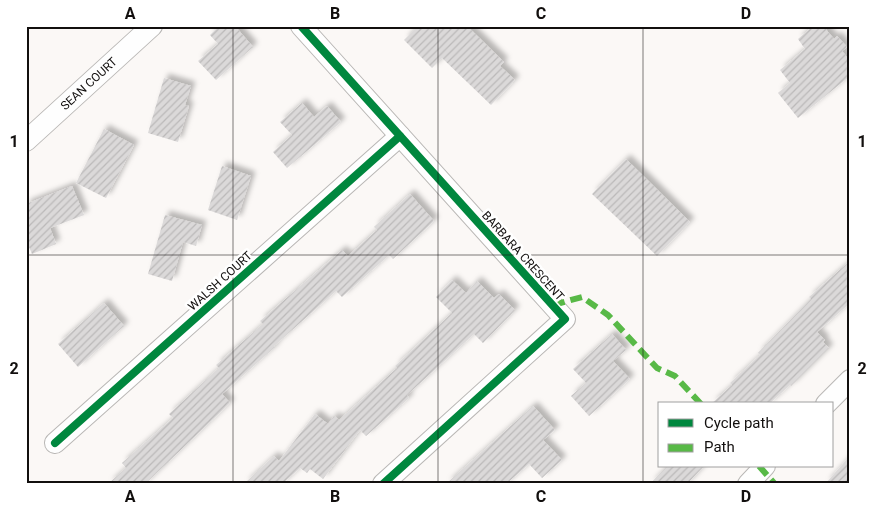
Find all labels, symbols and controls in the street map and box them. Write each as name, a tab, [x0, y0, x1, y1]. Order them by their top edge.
text: A	[125, 4, 136, 23]
text: B	[330, 4, 340, 23]
text: C	[536, 4, 546, 23]
text: D	[741, 4, 751, 23]
street label: SEAN COURT	[58, 54, 120, 113]
text: 1	[9, 132, 19, 151]
text: 1	[857, 132, 867, 151]
street label: BARBARA CRESCENT	[479, 208, 567, 304]
street label: WALSH COURT	[185, 249, 255, 313]
text: 2	[9, 359, 19, 378]
text: 2	[857, 359, 867, 378]
legend	[658, 402, 834, 468]
text: Cycle path	[704, 414, 774, 432]
text: Path	[704, 438, 735, 456]
text: A	[125, 487, 136, 506]
text: B	[330, 487, 340, 506]
text: C	[536, 487, 546, 506]
text: D	[741, 487, 751, 506]

